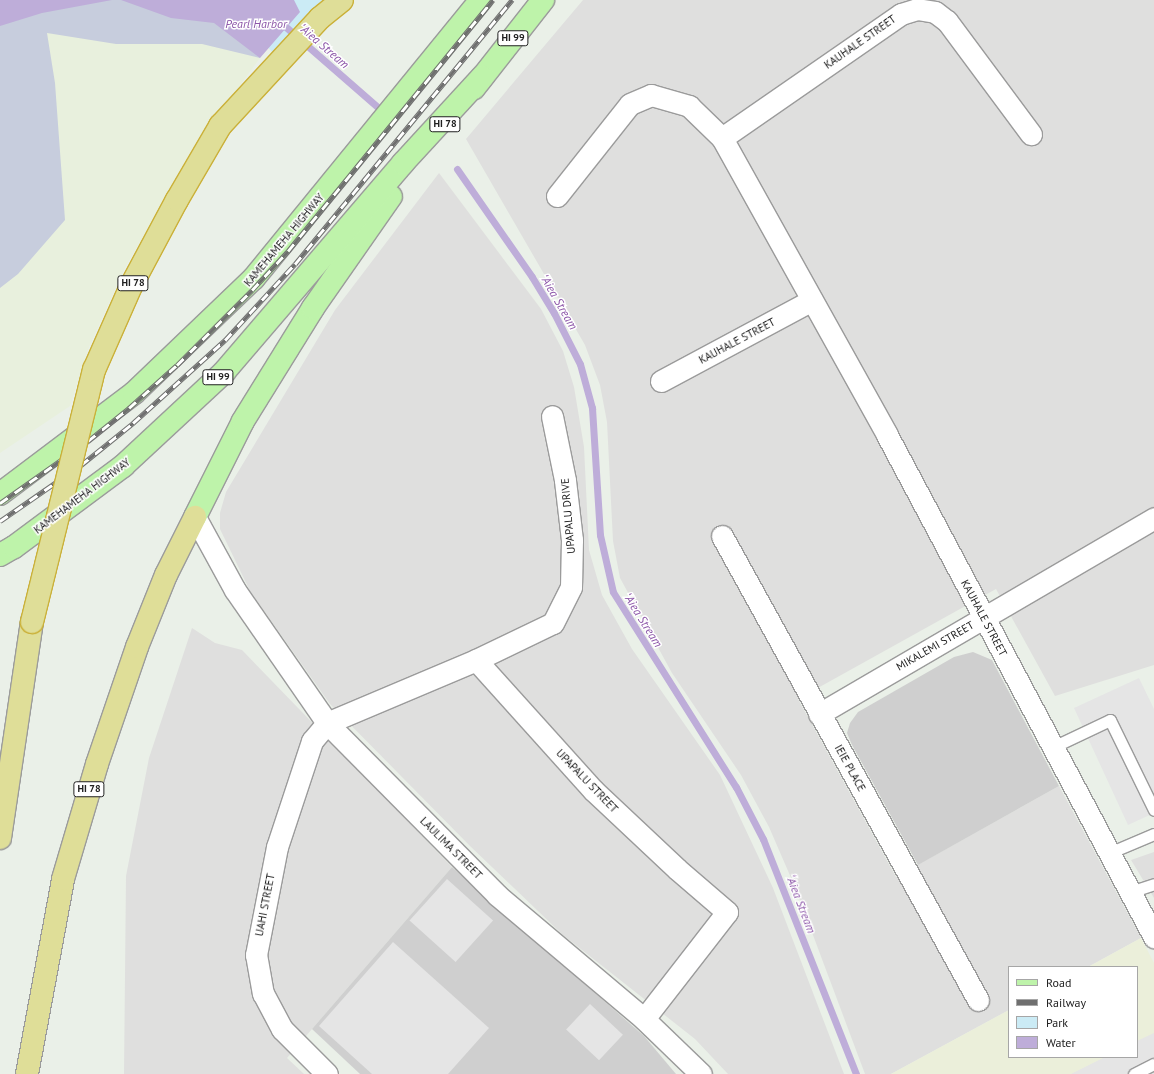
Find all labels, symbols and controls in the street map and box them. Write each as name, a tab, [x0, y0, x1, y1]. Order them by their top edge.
street label: KAUHALE STREET	[822, 12, 898, 72]
water label: Pearl Harbor	[225, 17, 287, 31]
water label: ʻAiea Stream	[296, 20, 352, 72]
road number: HI 99	[497, 30, 529, 46]
road number: HI 78	[429, 116, 461, 132]
street label: KAMEHAMEHA HIGHWAY	[241, 191, 327, 289]
water label: ʻAiea Stream	[537, 272, 581, 332]
road number: HI 78	[117, 275, 149, 291]
street label: KAUHALE STREET	[696, 315, 778, 367]
road number: HI 99	[202, 369, 234, 385]
street label: KAMEHAMEHA HIGHWAY	[31, 455, 133, 537]
street label: UPAPALU DRIVE	[558, 478, 578, 554]
street label: KAUHALE STREET	[958, 577, 1010, 659]
water label: ʻAiea Stream	[621, 590, 665, 650]
street label: MIKALEMI STREET	[894, 618, 976, 674]
street label: IEIE PLACE	[832, 742, 868, 794]
street label: UPAPALU STREET	[553, 747, 621, 815]
road number: HI 78	[73, 781, 105, 797]
street label: LAULIMA STREET	[417, 814, 485, 882]
street label: UAHI STREET	[252, 873, 278, 937]
water label: ʻAiea Stream	[783, 873, 819, 935]
legend	[1008, 966, 1138, 1058]
text: Road	[1046, 975, 1071, 990]
text: Railway	[1046, 995, 1086, 1010]
text: Park	[1046, 1015, 1068, 1030]
text: Water	[1046, 1035, 1076, 1050]

